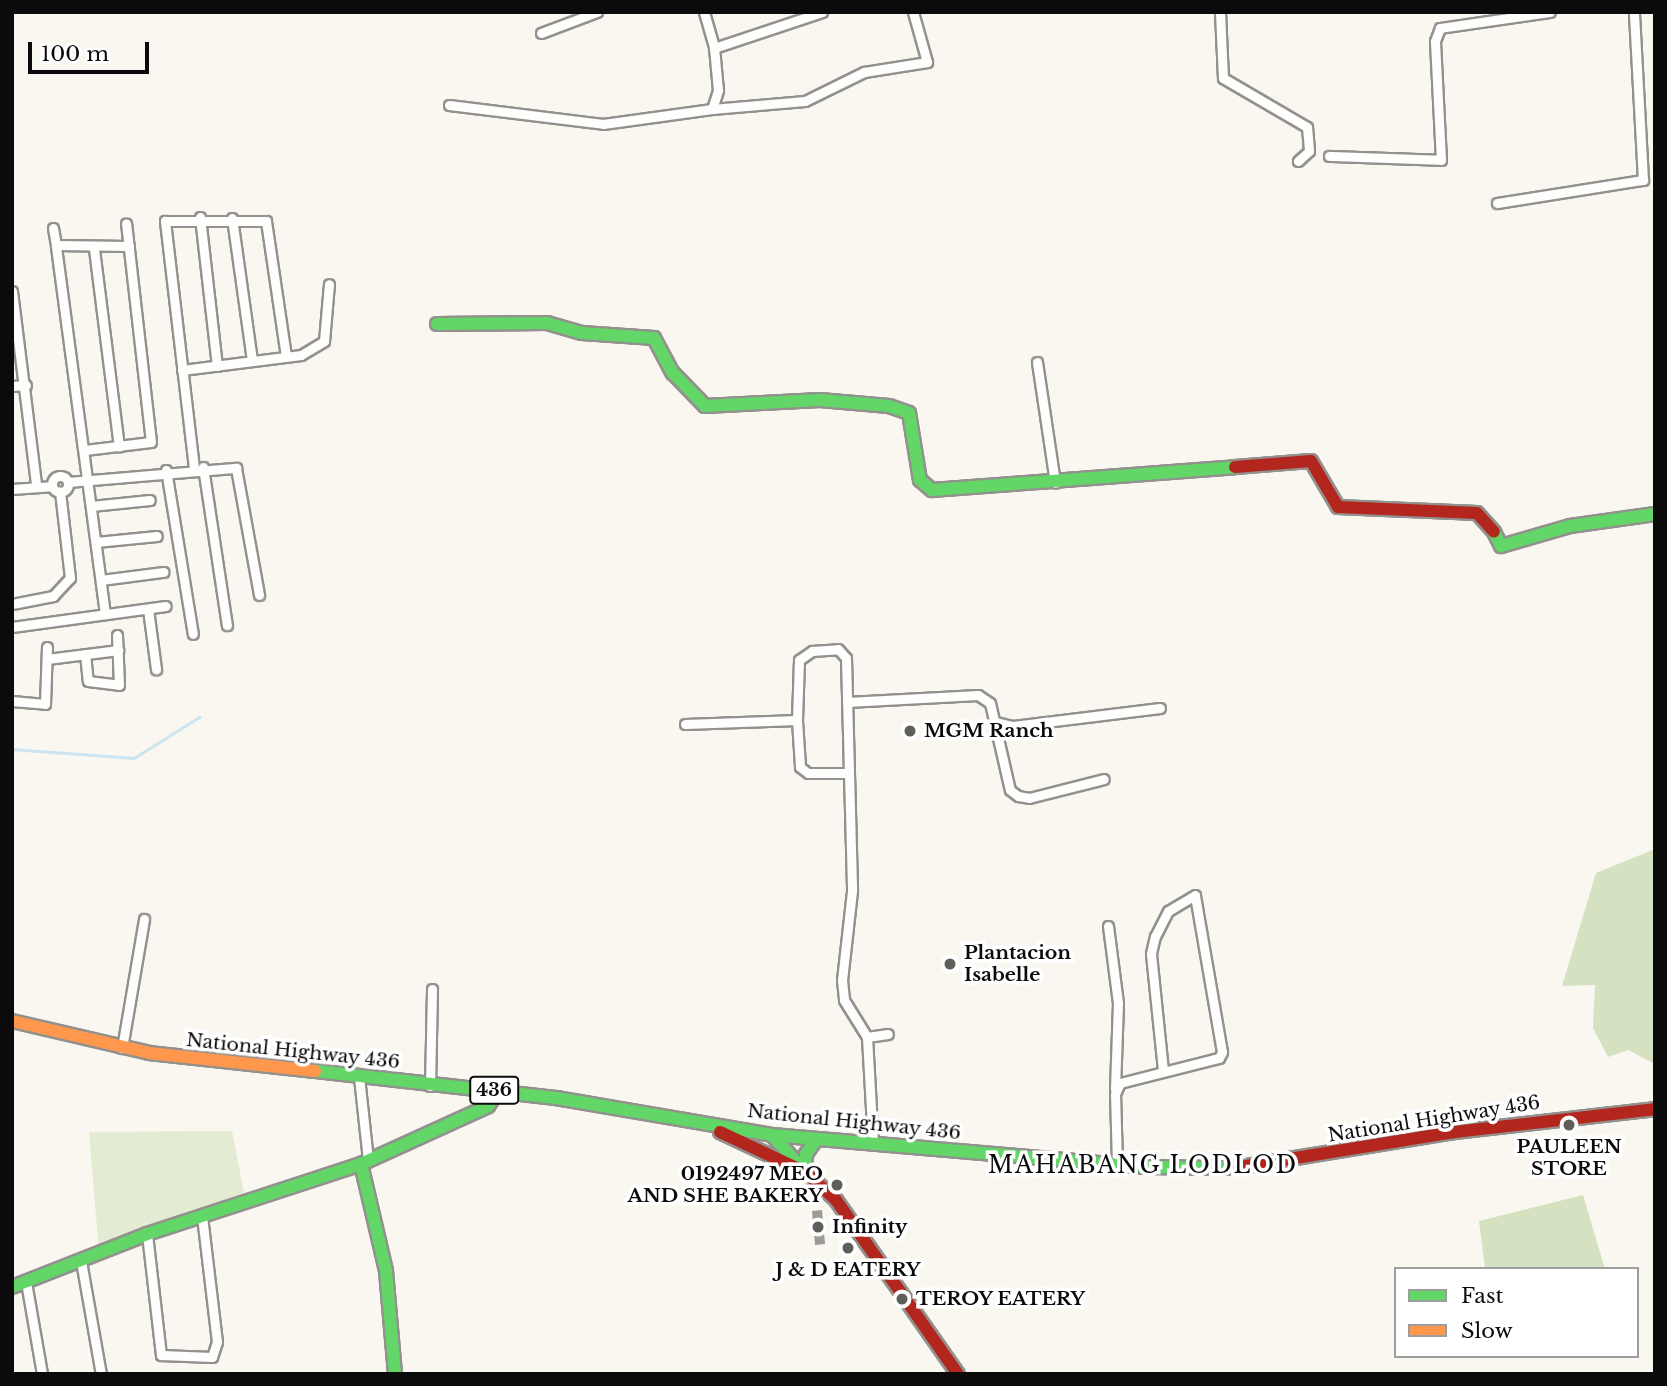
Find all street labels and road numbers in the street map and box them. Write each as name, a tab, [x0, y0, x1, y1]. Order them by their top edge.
street label: National Highway 436	[185, 1028, 401, 1074]
road number: 436	[468, 1076, 520, 1105]
street label: National Highway 436	[1326, 1091, 1542, 1147]
street label: National Highway 436	[746, 1099, 962, 1145]

